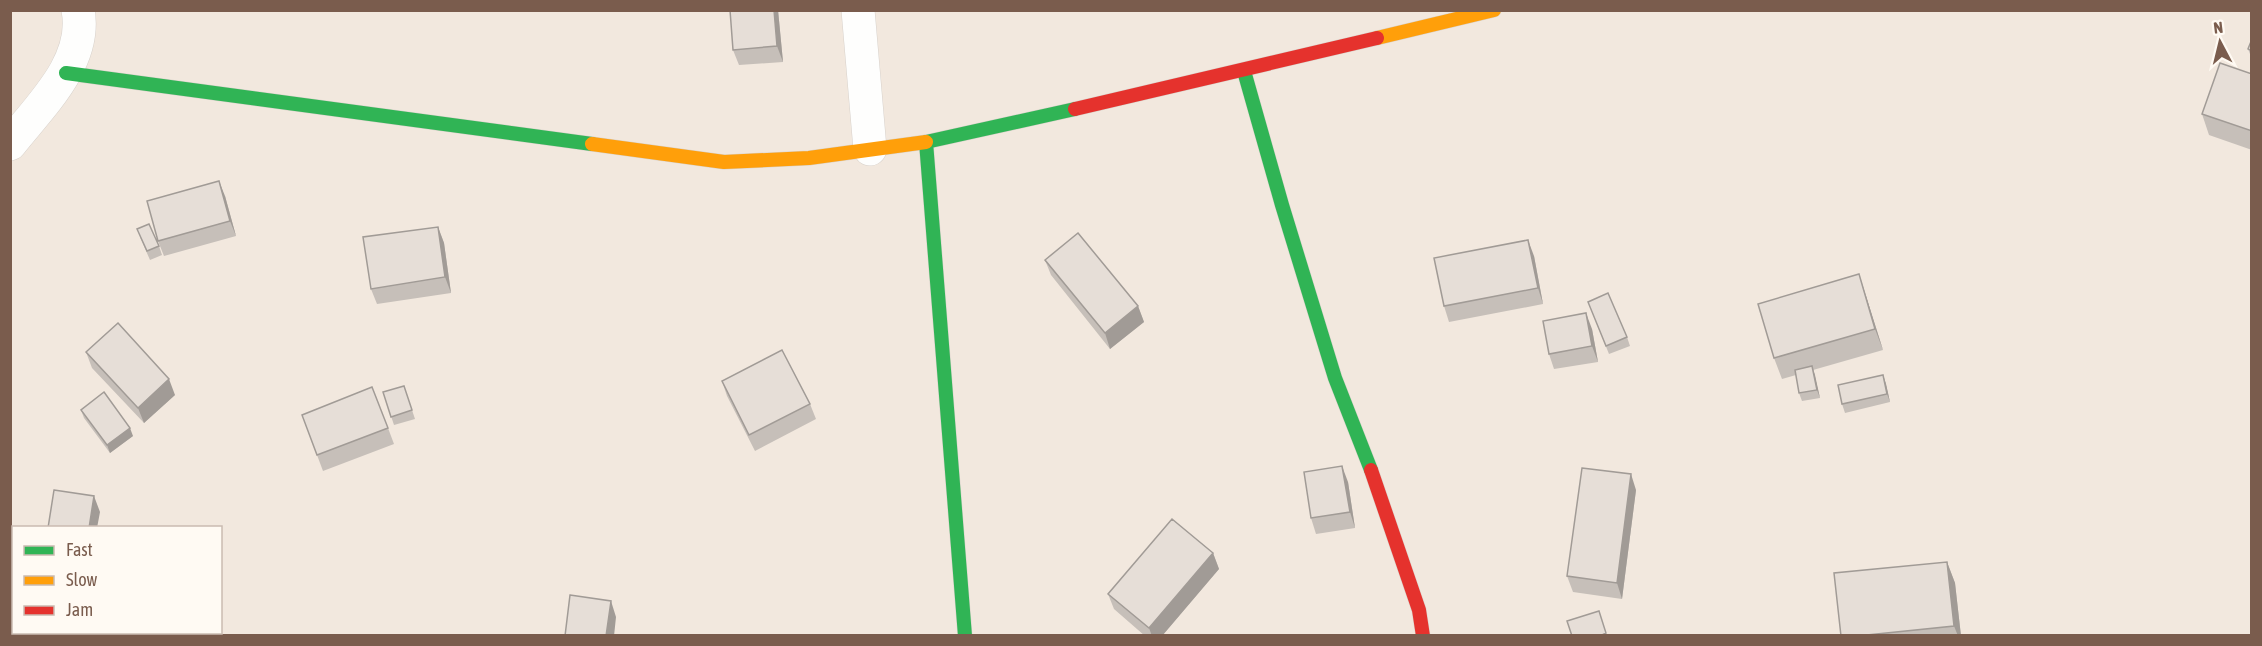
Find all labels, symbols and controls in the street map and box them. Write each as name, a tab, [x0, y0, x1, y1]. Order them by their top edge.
north arrow	[2190, 12, 2250, 72]
text: N	[2212, 18, 2224, 37]
legend	[12, 526, 222, 634]
text: Fast	[66, 539, 93, 560]
text: Slow	[66, 569, 97, 590]
text: Jam	[66, 599, 93, 620]

